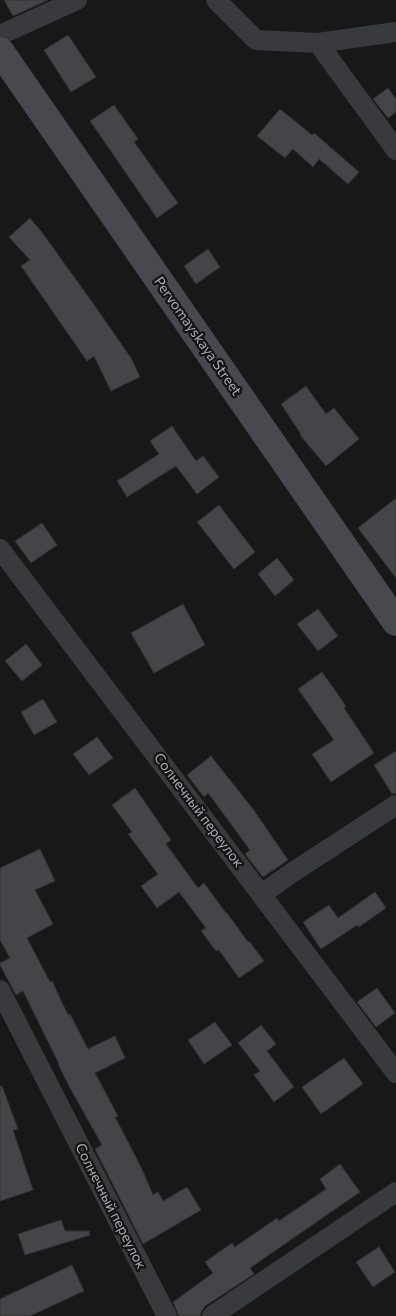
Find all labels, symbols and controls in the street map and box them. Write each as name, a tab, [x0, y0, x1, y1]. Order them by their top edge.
street label: Pervomayskaya Street	[151, 273, 246, 399]
street label: Солнечный переулок	[151, 749, 248, 871]
street label: Солнечный переулок	[72, 1140, 151, 1272]

